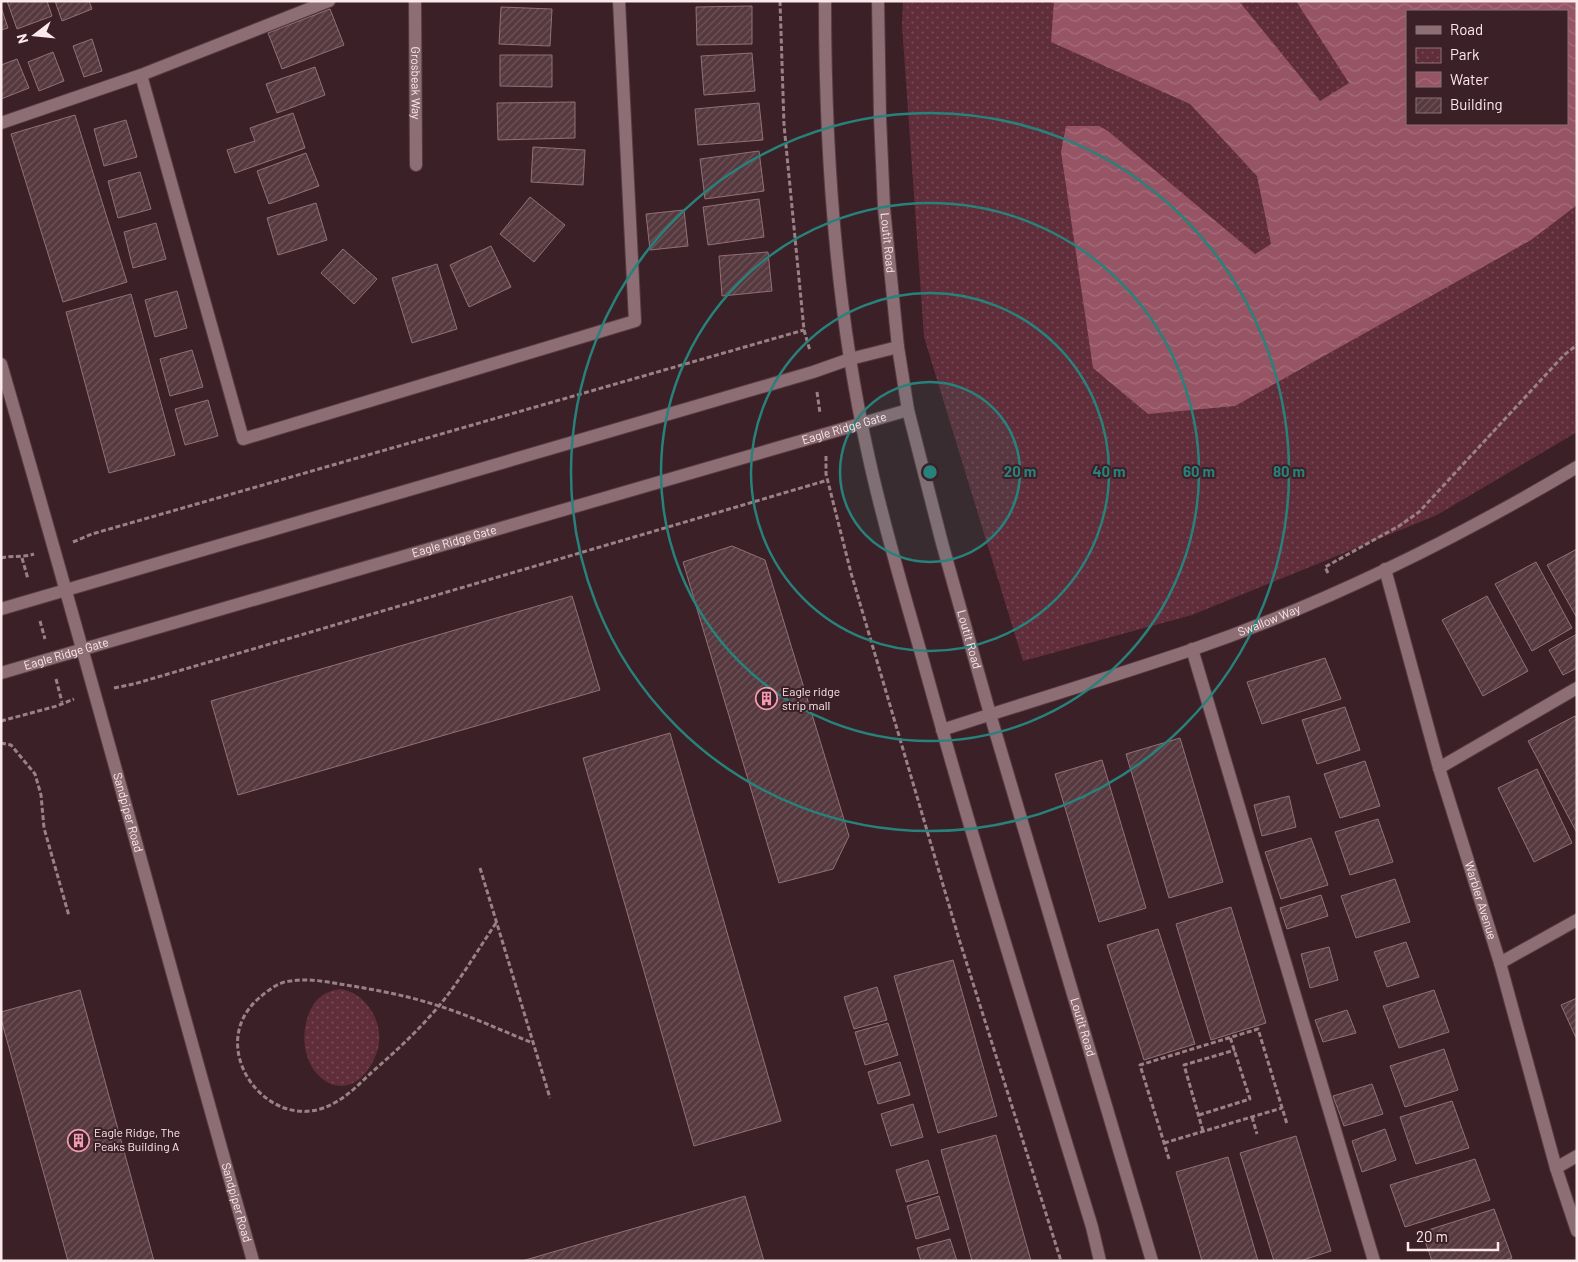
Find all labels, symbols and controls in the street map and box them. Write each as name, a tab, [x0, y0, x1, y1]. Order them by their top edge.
north arrow	[10, 10, 60, 60]
legend	[1406, 10, 1568, 125]
text: Road	[1450, 20, 1483, 38]
text: N	[13, 32, 31, 46]
text: Park	[1450, 45, 1480, 63]
street label: Grosbeak Way	[409, 46, 424, 120]
text: Water	[1450, 70, 1489, 88]
text: Building	[1450, 95, 1503, 113]
street label: Loutit Road	[878, 212, 898, 273]
street label: Eagle Ridge Gate	[800, 409, 888, 446]
text: 20 m	[1004, 462, 1036, 480]
text: 40 m	[1092, 462, 1126, 480]
text: 60 m	[1183, 462, 1215, 480]
text: 80 m	[1273, 462, 1305, 480]
centre of rings	[921, 463, 939, 481]
street label: Eagle Ridge Gate	[410, 522, 498, 560]
street label: Swallow Way	[1235, 601, 1303, 638]
street label: Loutit Road	[955, 608, 985, 670]
street label: Eagle Ridge Gate	[22, 634, 110, 672]
place label: Eagle ridge strip mall	[782, 684, 840, 712]
building icon: Eagle ridge strip mall	[754, 687, 778, 711]
street label: Sandpiper Road	[111, 771, 146, 854]
street label: Warbler Avenue	[1463, 859, 1500, 941]
street label: Loutit Road	[1068, 996, 1099, 1058]
place label: Eagle Ridge, The Peaks Building A	[94, 1125, 180, 1153]
building icon: Eagle Ridge, The Peaks Building A	[66, 1128, 90, 1152]
street label: Sandpiper Road	[220, 1161, 255, 1244]
scale bar	[1408, 1220, 1498, 1252]
text: 20 m	[1416, 1227, 1448, 1245]

